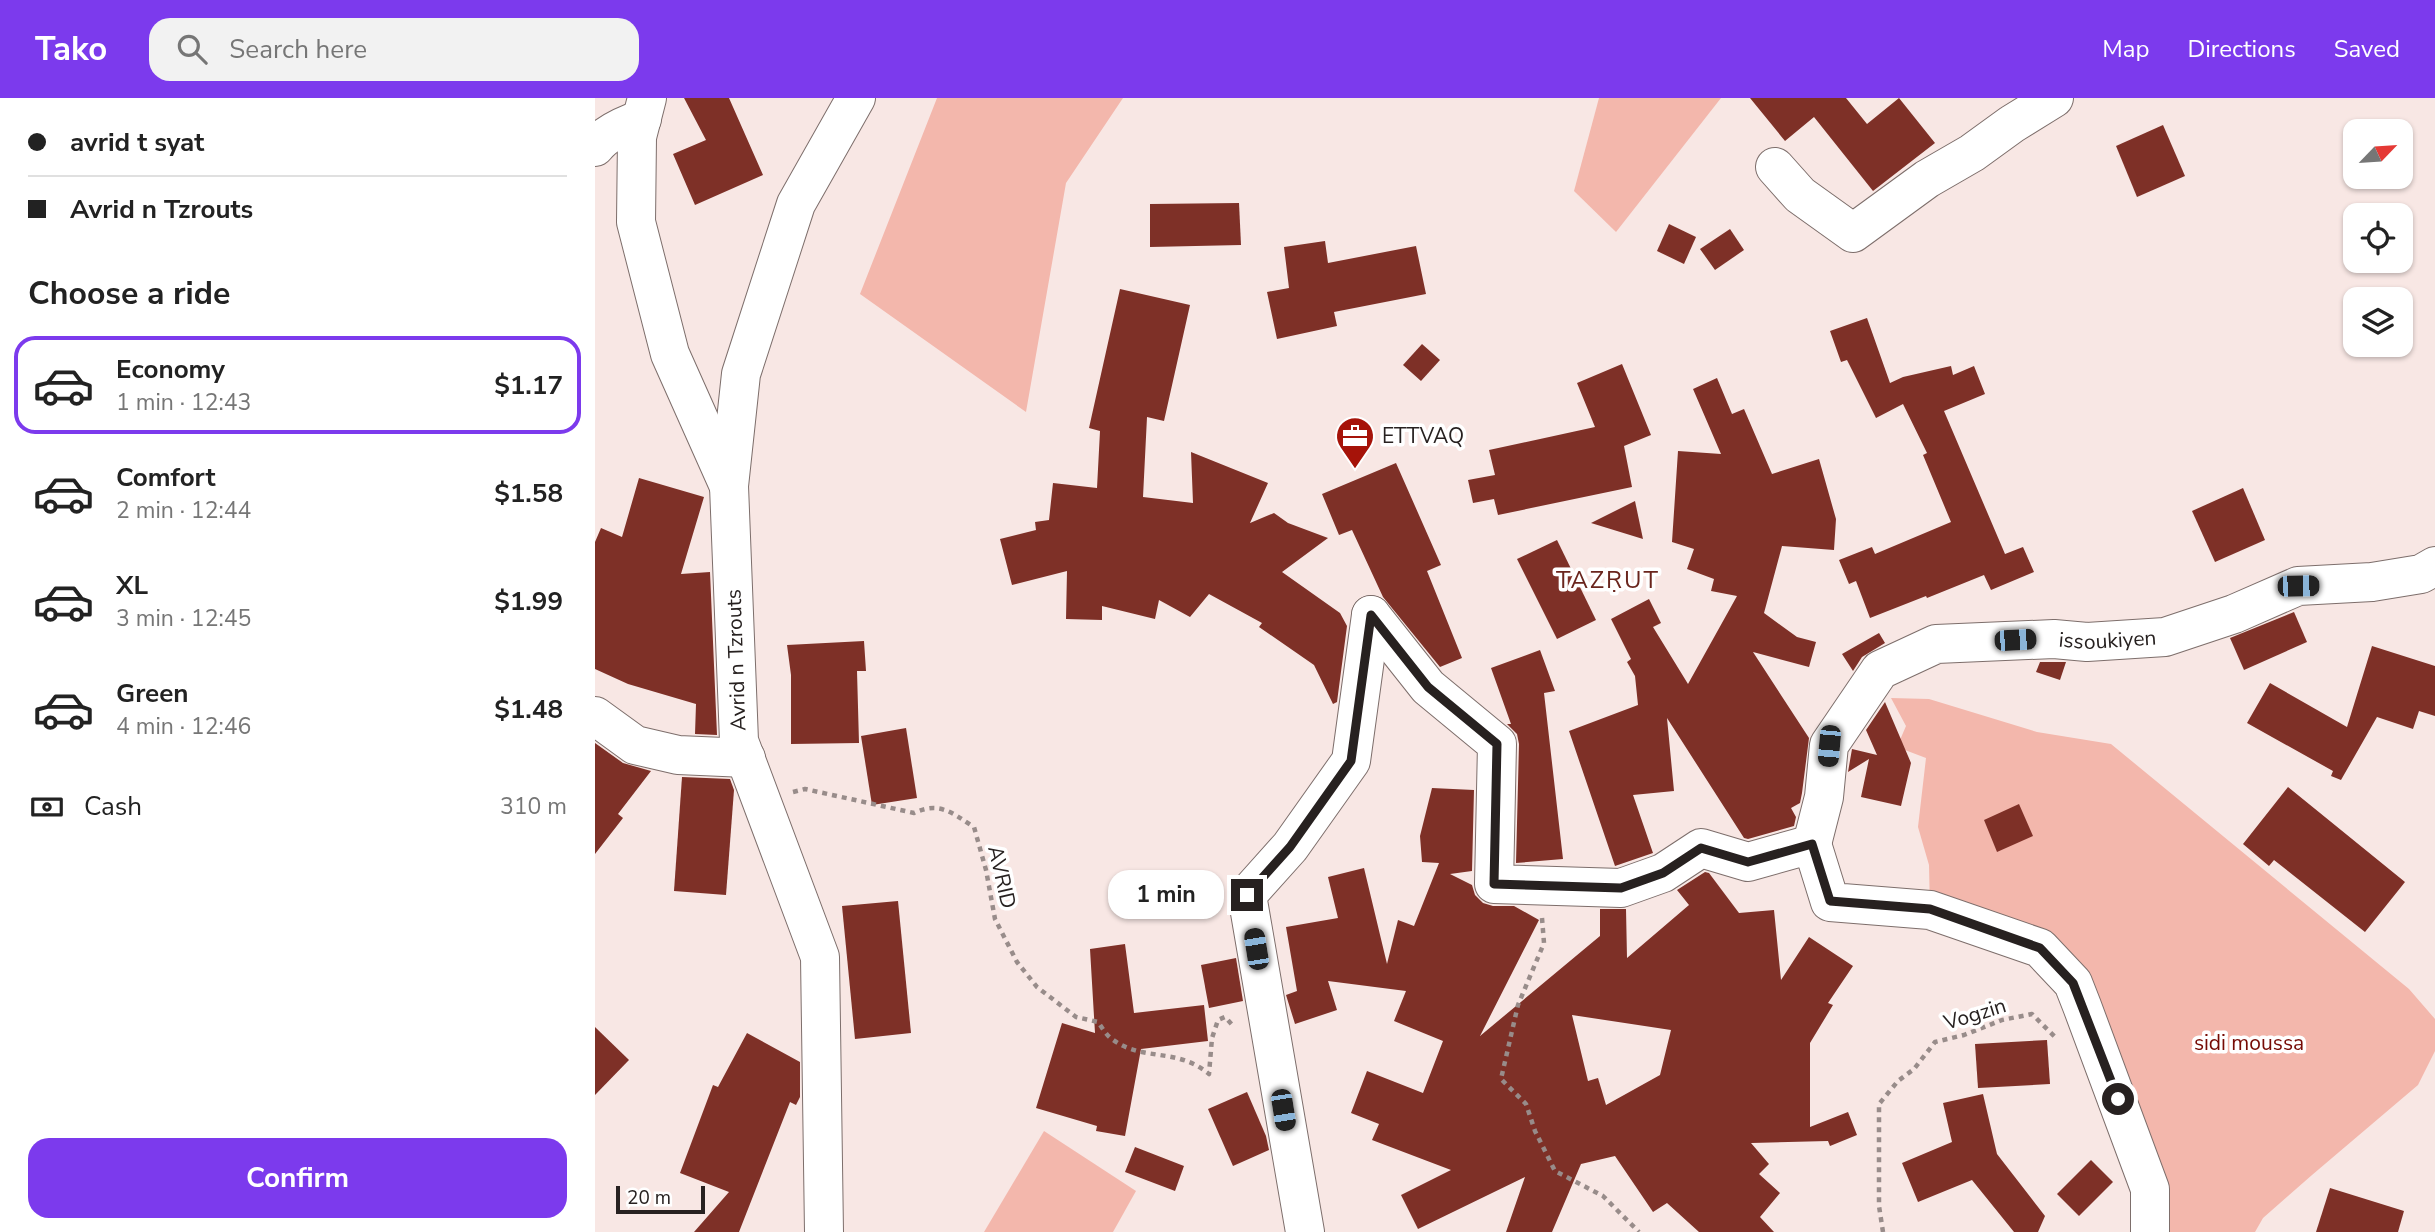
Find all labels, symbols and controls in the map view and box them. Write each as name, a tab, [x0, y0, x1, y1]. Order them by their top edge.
search box	[149, 18, 639, 81]
text: Tako	[35, 27, 107, 72]
icon: search	[173, 30, 211, 68]
text: Search here	[229, 32, 367, 67]
text: Map	[2102, 33, 2149, 65]
text: Directions	[2187, 33, 2296, 65]
text: Saved	[2334, 33, 2400, 65]
north arrow	[2343, 119, 2413, 189]
map controls	[2343, 119, 2413, 357]
text: avrid t syat	[70, 125, 204, 160]
text: Avrid n Tzrouts	[70, 192, 253, 227]
button: locate	[2343, 203, 2413, 273]
text: Choose a ride	[28, 272, 230, 315]
button: layers	[2343, 287, 2413, 357]
text: Economy	[116, 352, 225, 387]
icon: car	[32, 354, 95, 417]
text: $1.17	[494, 368, 563, 403]
text: 1 min · 12:43	[116, 387, 251, 418]
office icon: ETTVAQ	[1334, 415, 1376, 470]
place label: ETTVAQ	[1382, 422, 1464, 450]
text: Comfort	[116, 460, 216, 495]
icon: car	[32, 462, 95, 525]
text: $1.58	[494, 476, 563, 511]
text: 2 min · 12:44	[116, 495, 251, 526]
district label: TAZṚUT	[1556, 564, 1660, 596]
text: XL	[116, 568, 148, 603]
icon: car	[32, 570, 95, 633]
car	[2277, 575, 2320, 597]
text: $1.99	[494, 584, 563, 619]
street label: Avrid n Tzrouts	[720, 589, 752, 731]
text: 3 min · 12:45	[116, 603, 251, 634]
street label: issoukiyen	[2058, 624, 2157, 656]
car	[1994, 628, 2037, 652]
text: Green	[116, 676, 189, 711]
icon: car	[32, 678, 95, 741]
text: $1.48	[494, 692, 563, 727]
text: 4 min · 12:46	[116, 711, 251, 742]
car	[1817, 724, 1842, 768]
icon: cash	[28, 788, 66, 826]
text: Cash	[84, 789, 142, 824]
text: 310 m	[500, 791, 567, 822]
street label: AVRID	[981, 843, 1023, 911]
callout: 1 min	[1107, 870, 1223, 920]
text: 1 min	[1136, 879, 1196, 910]
route end	[1231, 879, 1263, 911]
car	[1243, 927, 1270, 971]
street label: Vogzin	[1939, 991, 2010, 1037]
park label: sidi moussa	[2194, 1029, 2304, 1057]
route start	[2102, 1083, 2134, 1115]
car	[1270, 1088, 1297, 1132]
button: Confirm	[28, 1138, 567, 1218]
scale bar	[616, 1183, 705, 1215]
text: 20 m	[627, 1185, 671, 1211]

